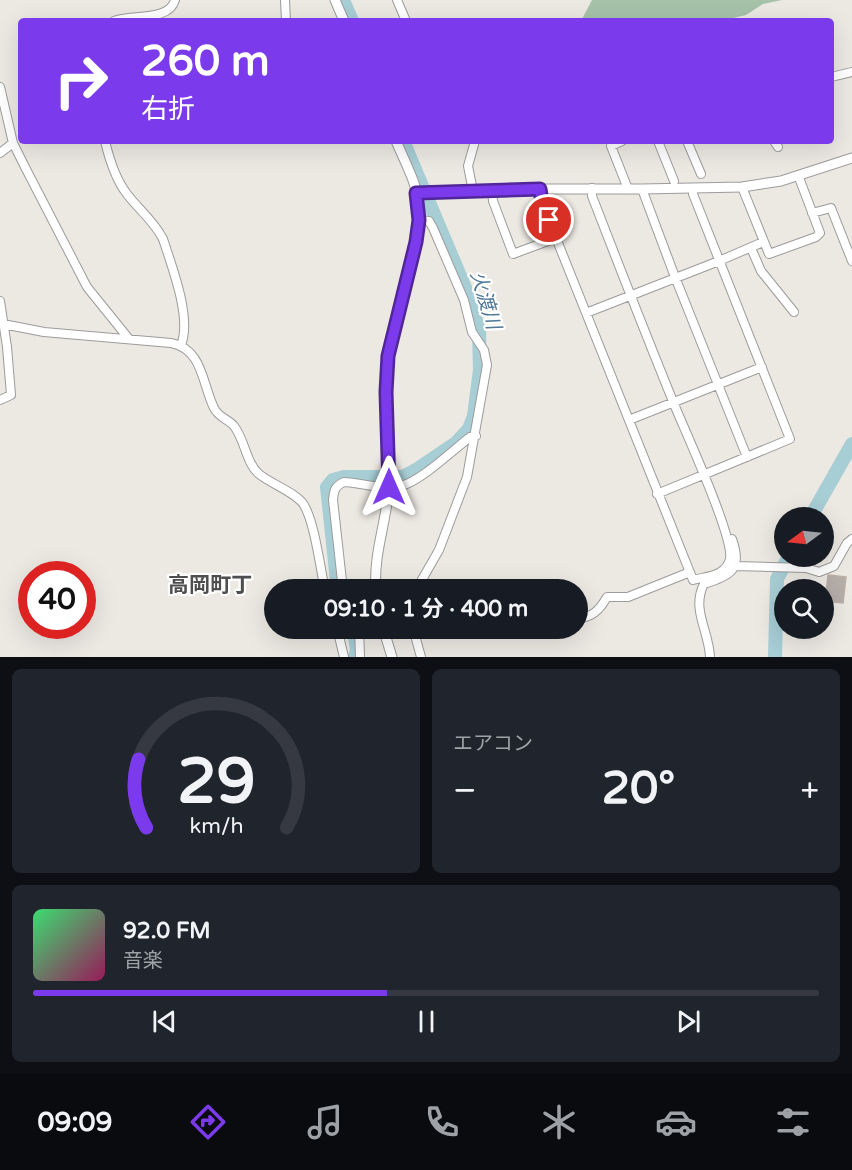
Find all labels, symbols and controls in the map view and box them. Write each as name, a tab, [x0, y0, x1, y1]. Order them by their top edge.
text: 260 m	[141, 36, 270, 87]
icon: right	[42, 42, 120, 120]
text: 右折	[141, 93, 195, 126]
pin	[523, 194, 574, 245]
icon: arrive	[532, 203, 565, 236]
water label: 火渡川	[465, 268, 506, 334]
position arrow	[357, 455, 421, 519]
north arrow	[774, 507, 834, 567]
map controls	[774, 507, 834, 639]
speed limit sign: 40	[18, 561, 96, 639]
district label: 高岡町丁	[168, 573, 252, 598]
button: search	[774, 579, 834, 639]
text: 09:10 · 1 分 · 400 m	[324, 596, 528, 622]
text: エアコン	[453, 732, 533, 756]
text: 29	[177, 745, 255, 820]
text: 20°	[602, 762, 675, 816]
text: −	[453, 771, 477, 810]
text: +	[800, 771, 819, 810]
text: km/h	[189, 813, 243, 839]
text: 92.0 FM	[123, 918, 211, 944]
text: 音楽	[123, 949, 163, 973]
icon: previous	[148, 1005, 181, 1038]
icon: pause	[410, 1005, 443, 1038]
icon: next	[672, 1005, 705, 1038]
icon: directions	[187, 1101, 229, 1143]
icon: music	[304, 1101, 346, 1143]
icon: phone	[421, 1101, 463, 1143]
icon: climate	[538, 1101, 580, 1143]
icon: car	[655, 1101, 697, 1143]
icon: filters	[772, 1101, 814, 1143]
text: 09:09	[38, 1106, 112, 1139]

